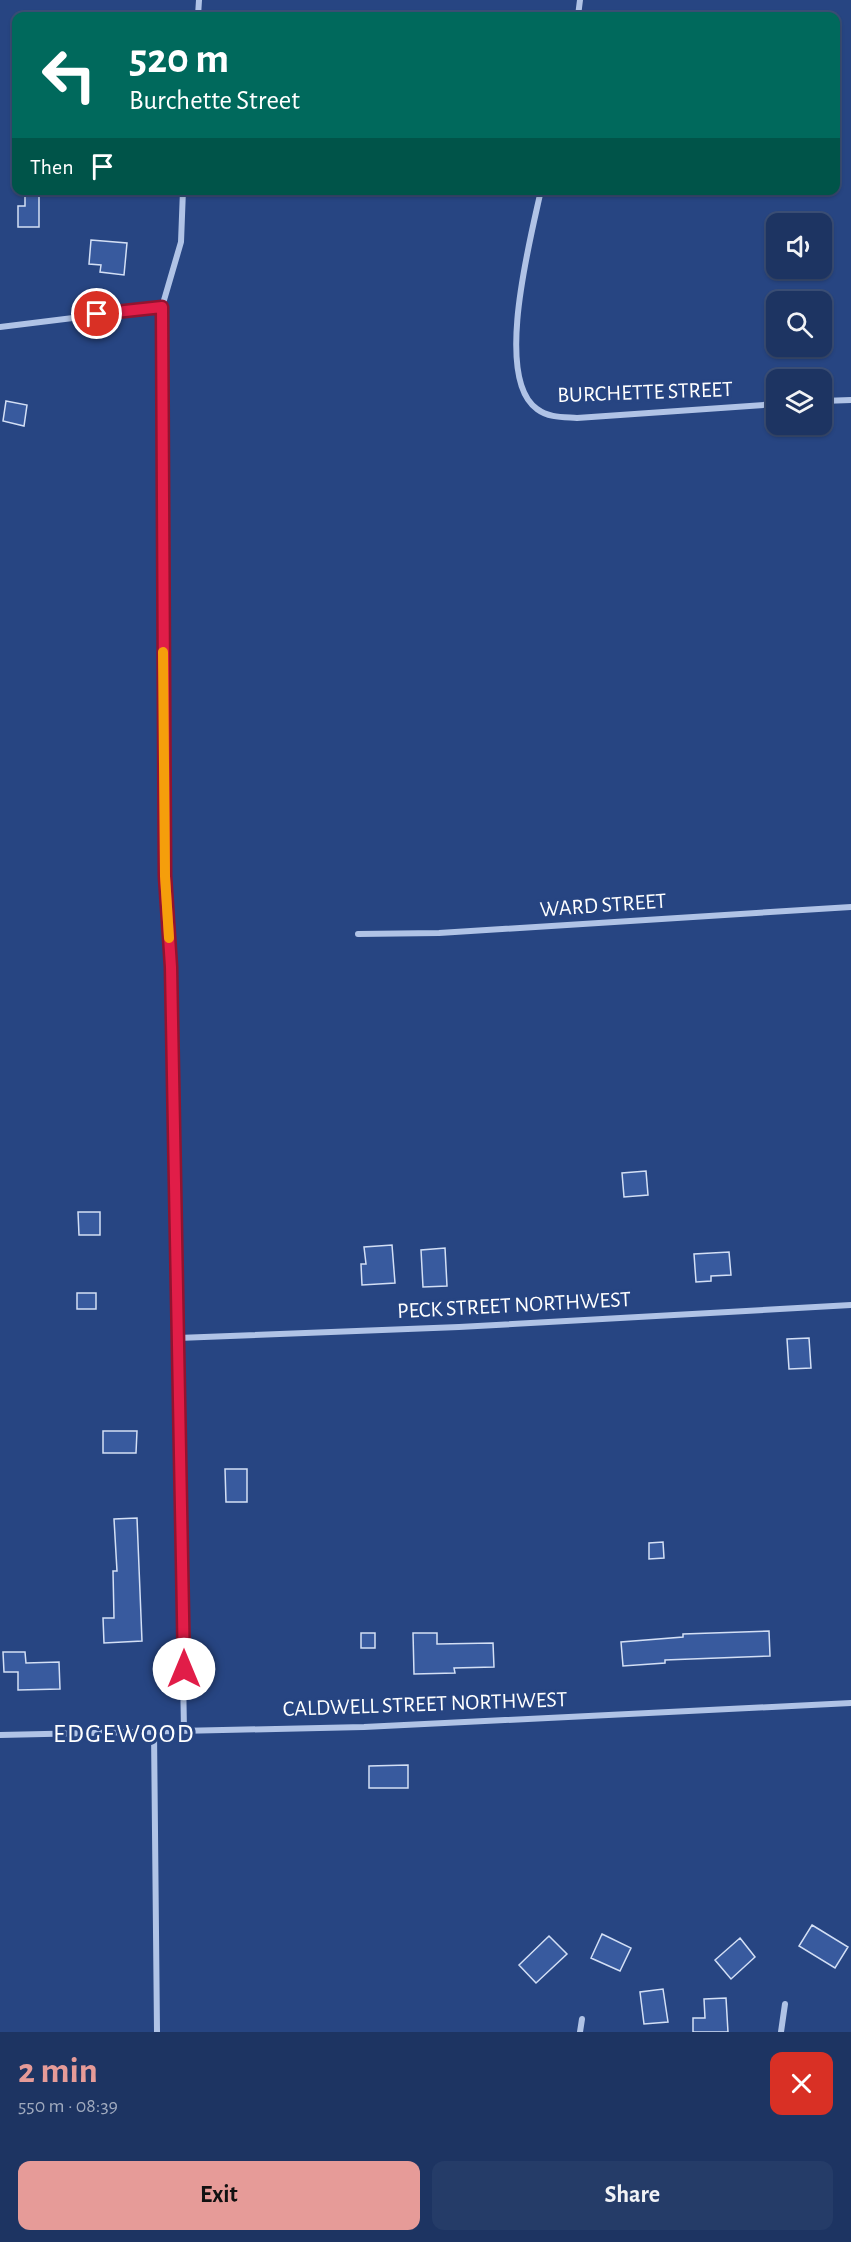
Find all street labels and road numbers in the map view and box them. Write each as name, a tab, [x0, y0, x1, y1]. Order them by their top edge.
street label: BURCHETTE STREET	[557, 378, 733, 406]
street label: WARD STREET	[539, 890, 667, 920]
street label: PECK STREET NORTHWEST	[397, 1288, 632, 1322]
street label: CALDWELL STREET NORTHWEST	[282, 1688, 568, 1720]

